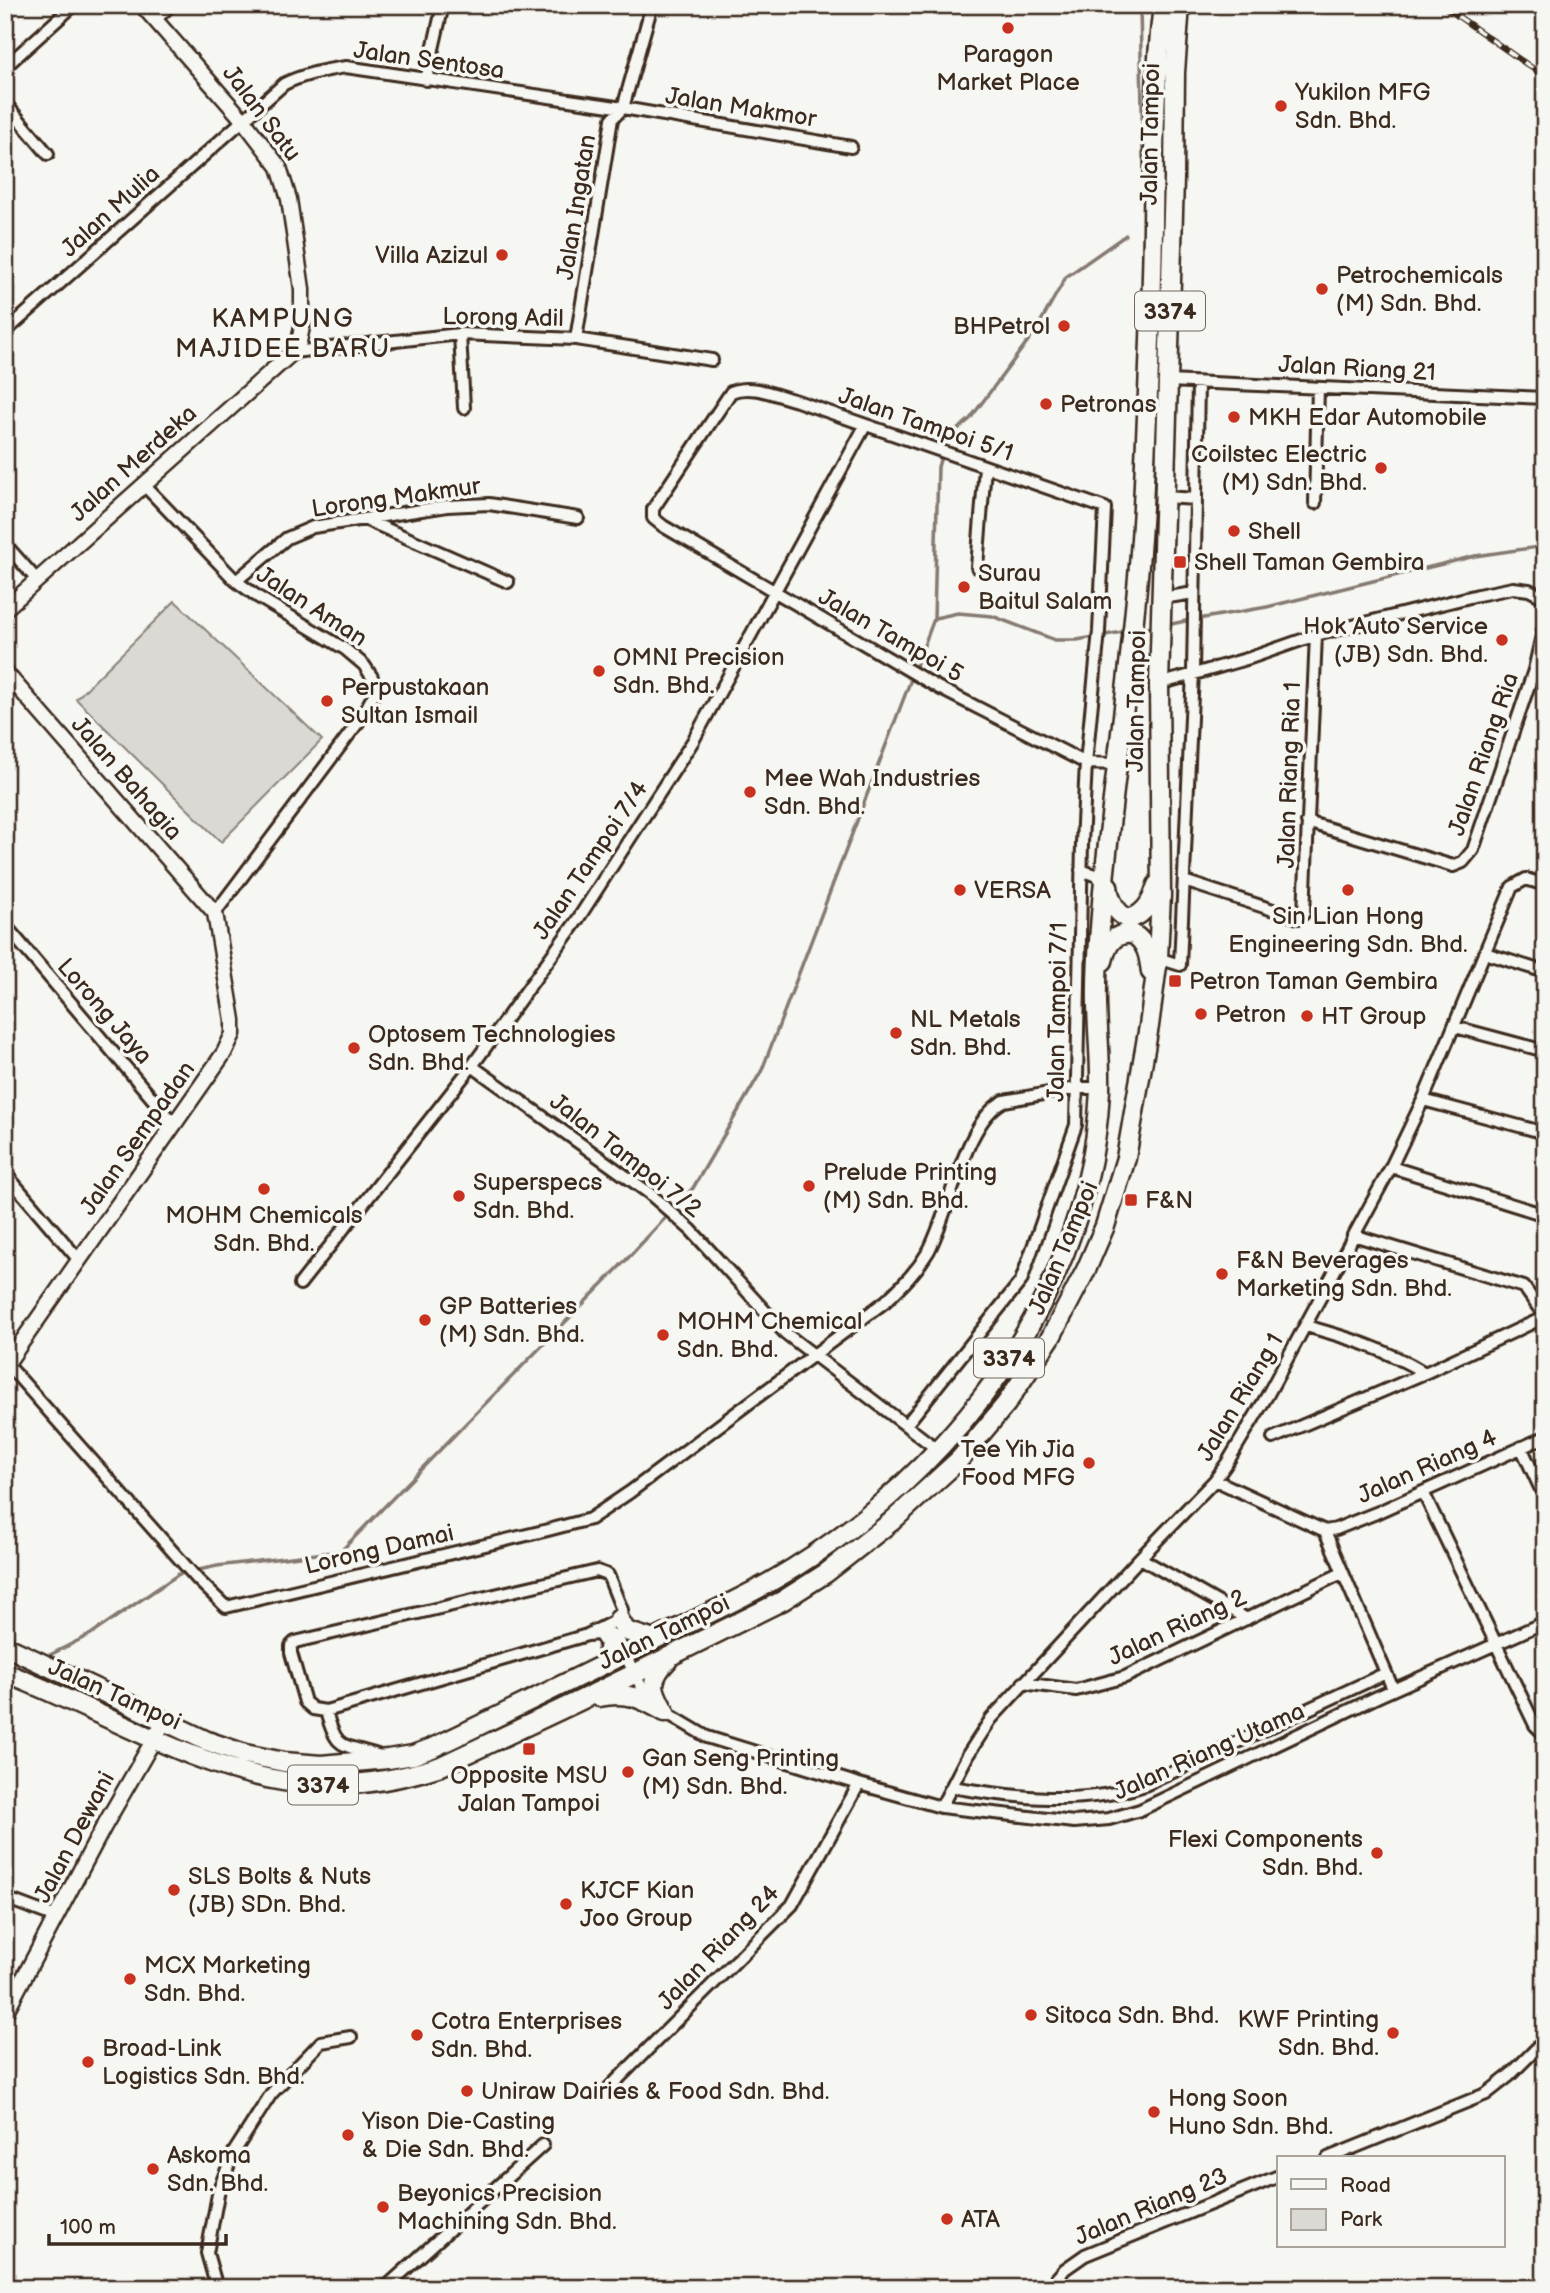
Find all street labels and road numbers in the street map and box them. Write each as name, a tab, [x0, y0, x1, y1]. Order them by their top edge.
street label: Jalan Sentosa	[352, 36, 506, 85]
street label: Jalan Satu	[216, 60, 307, 167]
street label: Jalan Tampoi	[1135, 63, 1166, 205]
street label: Jalan Makmor	[663, 81, 819, 134]
street label: Jalan Ingatan	[551, 132, 602, 282]
street label: Jalan Mulia	[55, 159, 166, 263]
road number: 3374	[1135, 292, 1205, 330]
street label: Lorong Adil	[442, 302, 564, 333]
street label: Jalan Riang 21	[1278, 350, 1436, 387]
street label: Jalan Tampoi 5/1	[835, 381, 1017, 468]
street label: Jalan Merdeka	[64, 399, 203, 528]
street label: Lorong Makmur	[310, 471, 483, 524]
street label: Jalan Aman	[251, 560, 372, 653]
street label: Jalan Tampoi 5	[813, 582, 968, 689]
street label: Jalan Tampoi	[1121, 630, 1152, 772]
street label: Jalan Riang Ria	[1442, 669, 1525, 840]
street label: Jalan Riang Ria 1	[1272, 681, 1307, 869]
street label: Jalan Bahagia	[65, 711, 188, 846]
street label: Jalan Tampoi 7/4	[527, 775, 654, 945]
street label: Jalan Tampoi 7/1	[1041, 922, 1074, 1102]
street label: Lorong Jaya	[51, 953, 158, 1070]
street label: Jalan Sempadan	[74, 1056, 201, 1221]
street label: Jalan Tampoi 7/2	[544, 1087, 707, 1224]
street label: Jalan Tampoi	[1022, 1177, 1105, 1319]
street label: Jalan Riang 1	[1191, 1328, 1290, 1466]
road number: 3374	[974, 1338, 1044, 1378]
street label: Jalan Riang 4	[1353, 1423, 1502, 1510]
street label: Lorong Damai	[302, 1518, 457, 1581]
street label: Jalan Riang 2	[1104, 1583, 1251, 1672]
street label: Jalan Tampoi	[594, 1588, 734, 1677]
street label: Jalan Tampoi	[44, 1652, 186, 1737]
street label: Jalan Riang Utama	[1109, 1696, 1309, 1807]
road number: 3374	[288, 1766, 358, 1804]
street label: Jalan Dewani	[28, 1767, 121, 1908]
street label: Jalan Riang 24	[651, 1878, 786, 2016]
street label: Jalan Riang 23	[1071, 2161, 1232, 2252]

